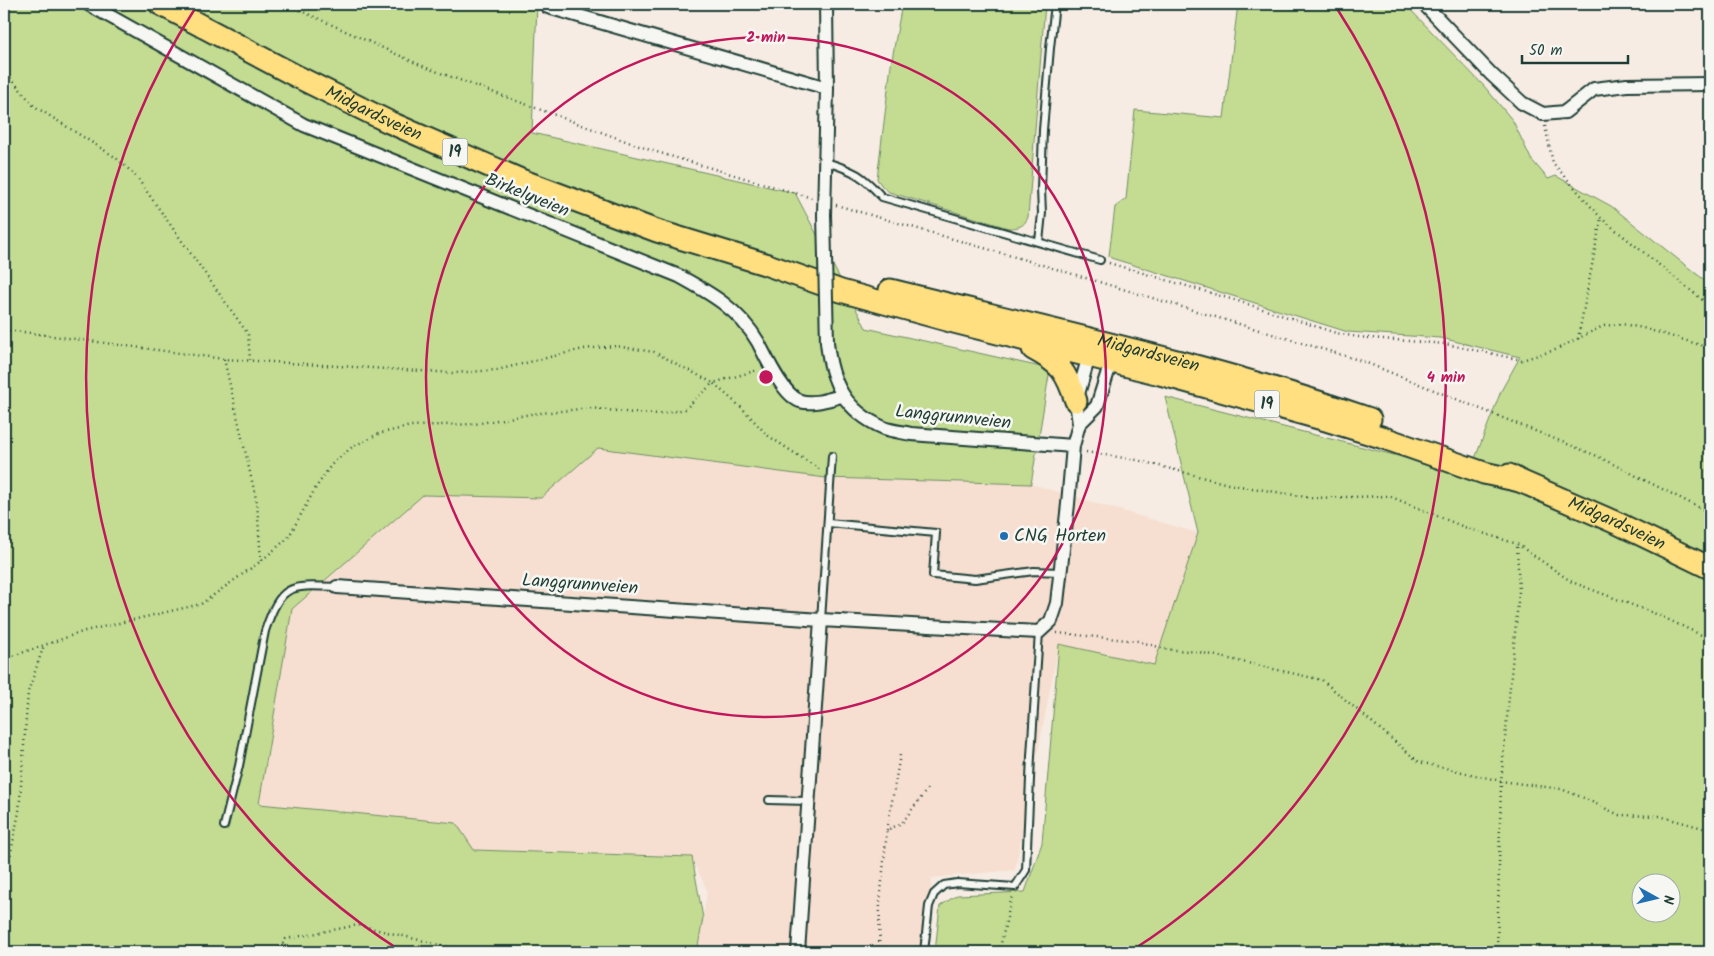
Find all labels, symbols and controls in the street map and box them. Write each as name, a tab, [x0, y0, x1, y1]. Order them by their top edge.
text: 2 min	[746, 26, 786, 50]
scale bar	[1522, 32, 1628, 64]
text: 50 m	[1529, 39, 1563, 63]
street label: Midgardsveien	[320, 78, 427, 149]
road number: 19	[442, 138, 468, 166]
street label: Birkelyveien	[480, 166, 574, 226]
street label: Midgardsveien	[1094, 327, 1203, 381]
text: 4 min	[1427, 366, 1465, 390]
centre of rings	[757, 368, 775, 386]
road number: 19	[1254, 390, 1280, 418]
street label: Langgrunnveien	[894, 397, 1012, 439]
street label: Midgardsveien	[1563, 489, 1670, 559]
place label: CNG Horten	[1014, 522, 1106, 551]
marker: CNG Horten	[998, 530, 1010, 542]
street label: Langgrunnveien	[521, 566, 639, 604]
north arrow	[1632, 874, 1682, 924]
text: N	[1656, 894, 1679, 906]

